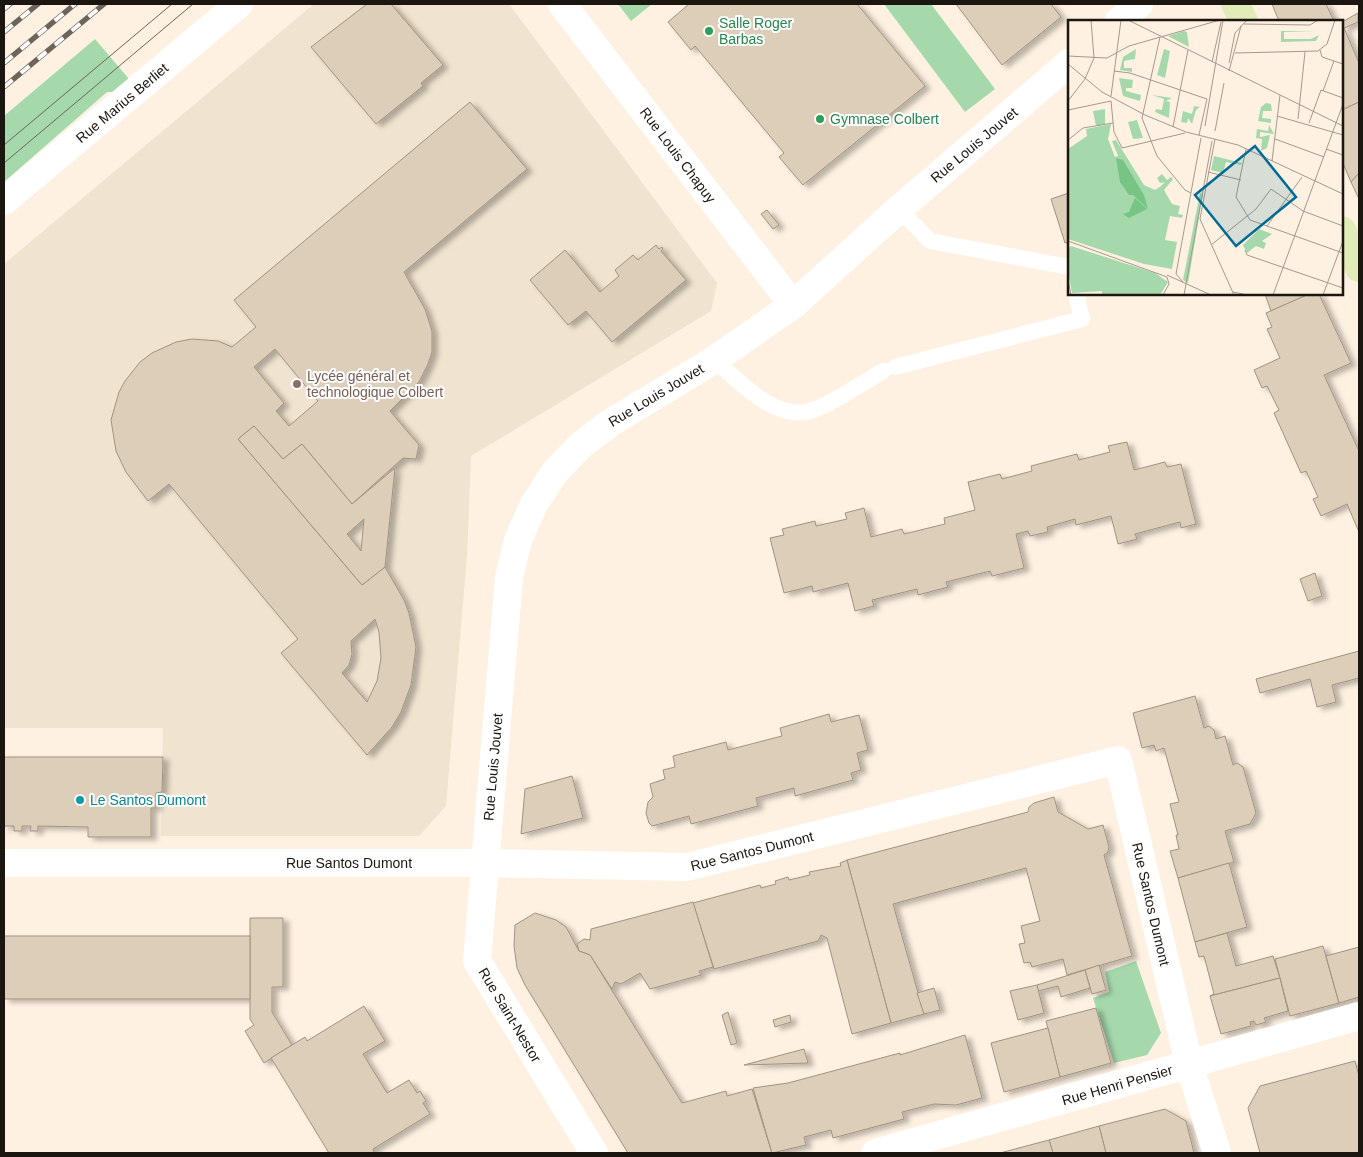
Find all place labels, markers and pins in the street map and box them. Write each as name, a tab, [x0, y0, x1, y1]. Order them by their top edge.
place label: Salle Roger Barbas	[719, 15, 792, 47]
marker: Salle Roger Barbas	[703, 25, 715, 37]
place label: Gymnase Colbert	[830, 111, 939, 127]
marker: Gymnase Colbert	[814, 113, 826, 125]
place label: Lycée général et technologique Colbert	[307, 368, 443, 400]
marker: Lycée général et technologique Colbert	[291, 378, 303, 390]
place label: Le Santos Dumont	[90, 792, 206, 808]
marker: Le Santos Dumont	[74, 794, 86, 806]

